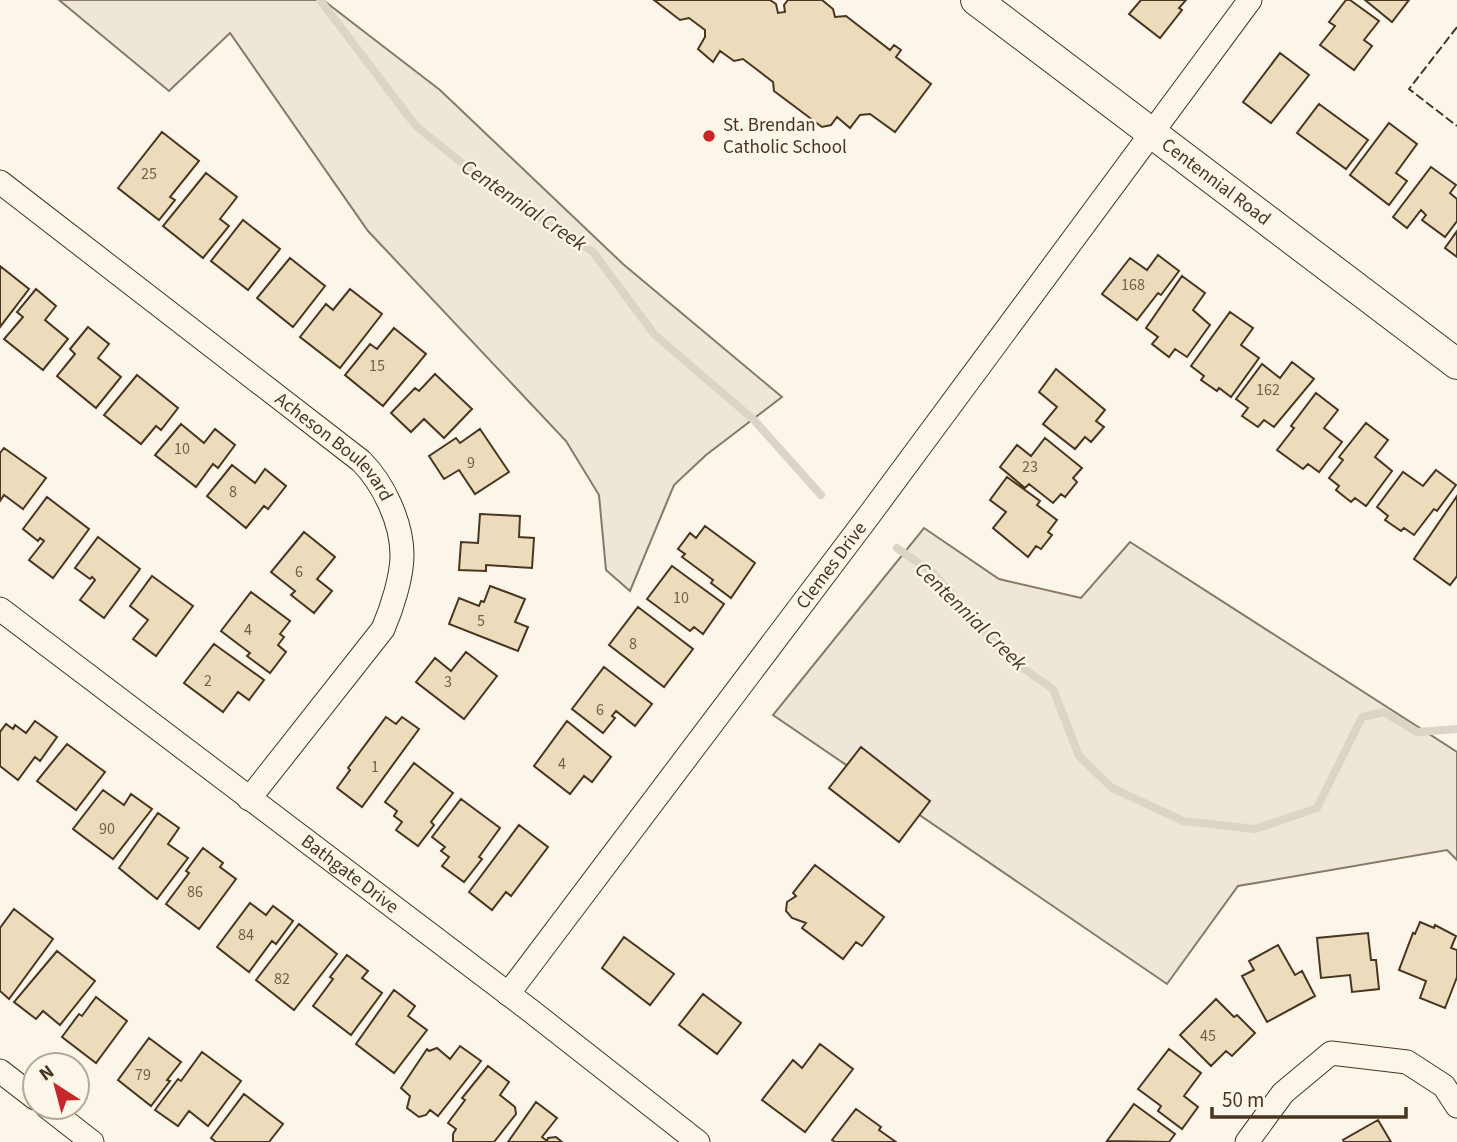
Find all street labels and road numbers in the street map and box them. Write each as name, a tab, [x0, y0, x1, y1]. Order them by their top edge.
street label: Centennial Road	[1156, 131, 1276, 232]
street label: Acheson Boulevard	[269, 386, 400, 506]
street label: Clemes Drive	[789, 516, 873, 615]
street label: Bathgate Drive	[295, 828, 405, 920]

